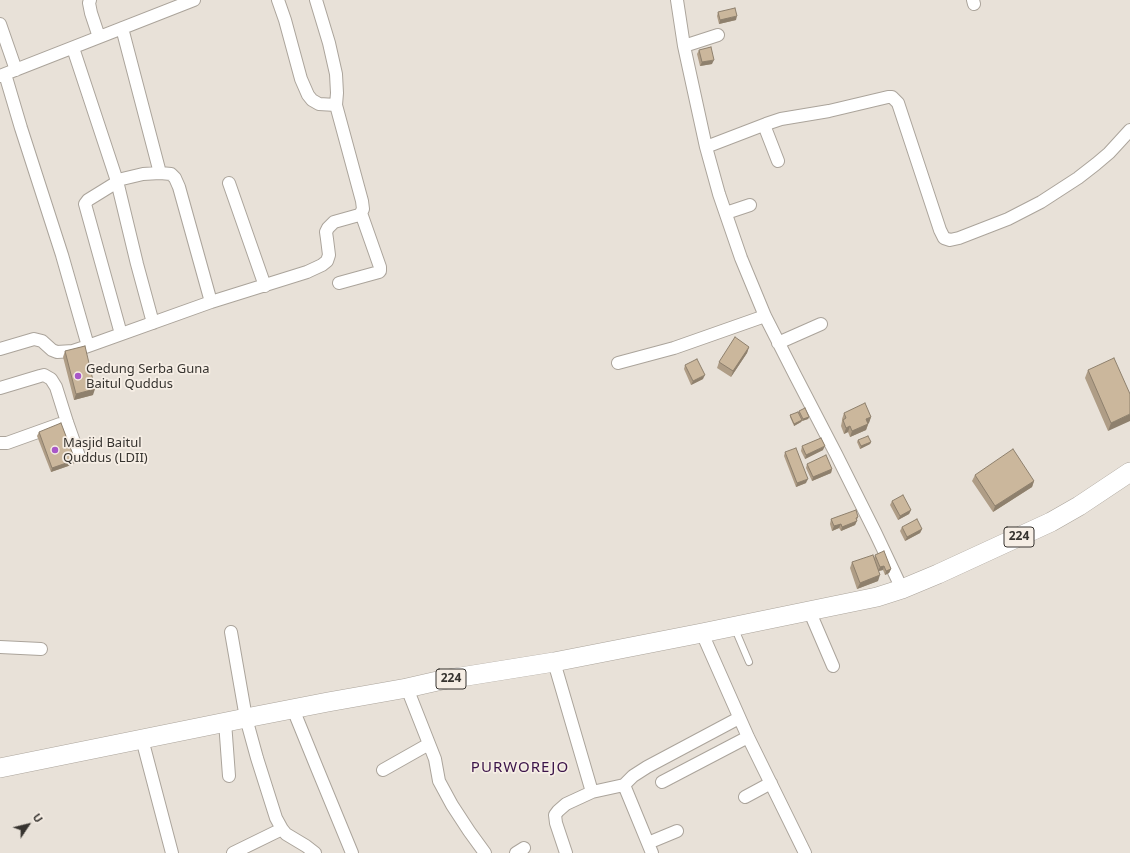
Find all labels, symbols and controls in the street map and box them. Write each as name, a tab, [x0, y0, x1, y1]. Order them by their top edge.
place label: Gedung Serba Guna Baitul Quddus	[86, 361, 210, 392]
marker: Gedung Serba Guna Baitul Quddus	[73, 371, 83, 381]
place label: Masjid Baitul Quddus (LDII)	[63, 435, 148, 466]
marker: Masjid Baitul Quddus (LDII)	[50, 445, 60, 455]
road number: 224	[1004, 527, 1034, 547]
road number: 224	[436, 669, 466, 689]
district label: PURWOREJO	[471, 759, 569, 777]
north arrow	[8, 805, 48, 845]
text: U	[30, 810, 47, 826]

